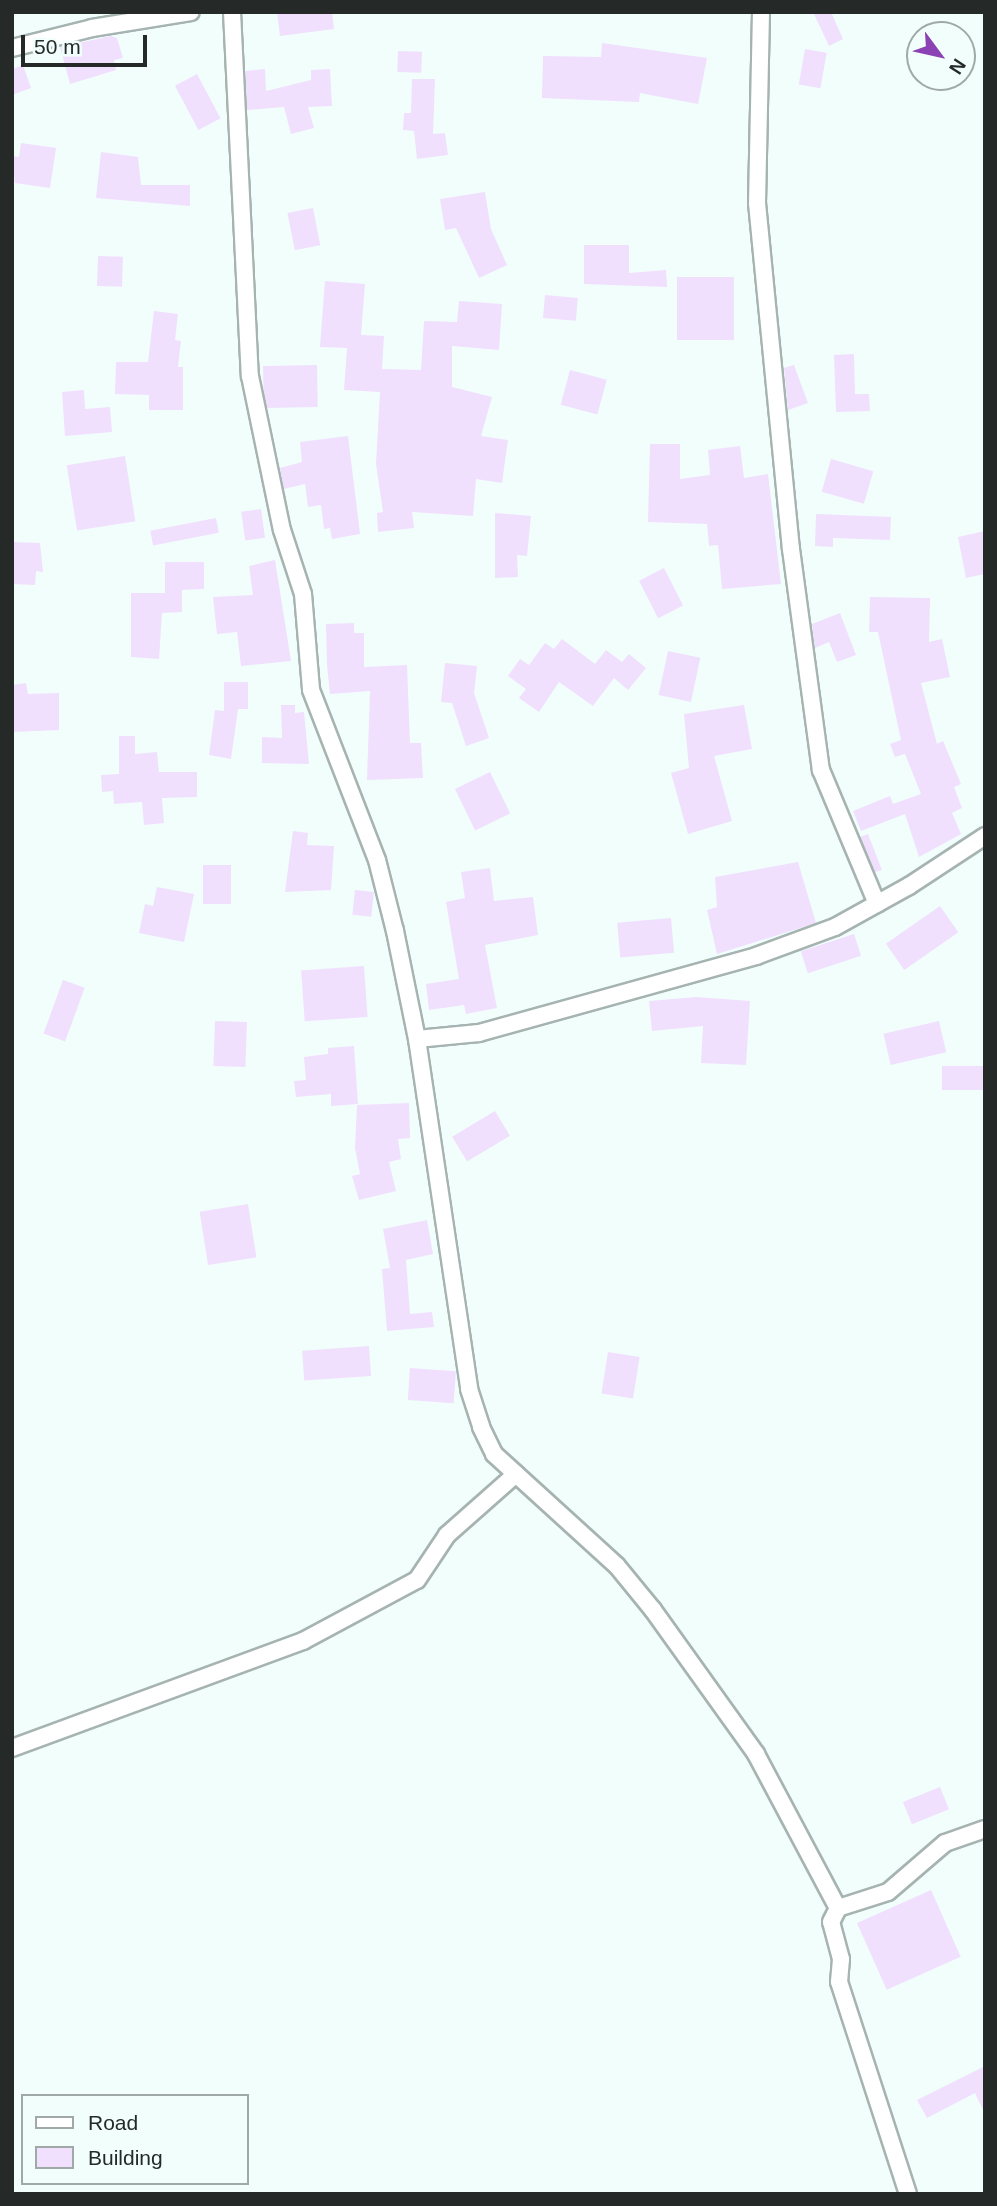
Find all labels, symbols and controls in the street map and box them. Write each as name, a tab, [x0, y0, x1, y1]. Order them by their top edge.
scale bar	[24, 21, 150, 65]
north arrow	[906, 21, 976, 91]
text: 50 m	[34, 35, 81, 58]
text: N	[945, 55, 970, 78]
legend	[21, 2094, 248, 2185]
text: Road	[88, 2111, 138, 2134]
text: Building	[88, 2146, 163, 2169]

